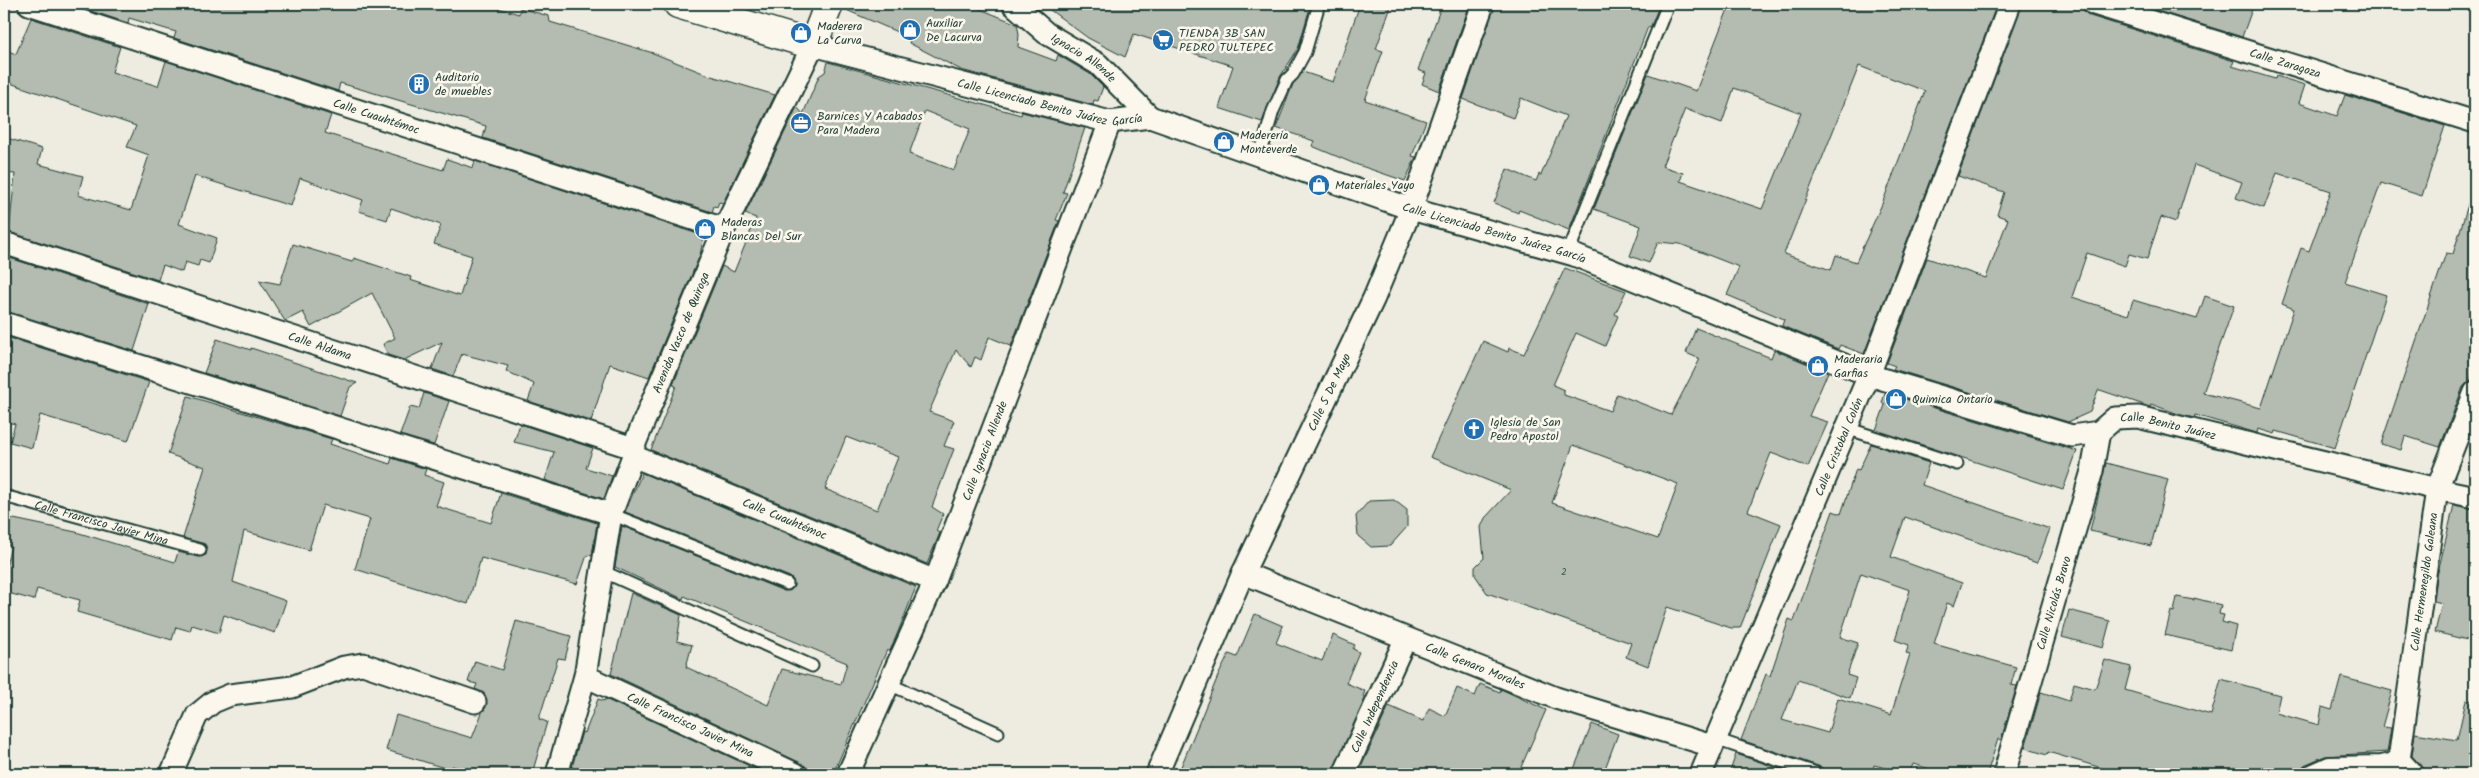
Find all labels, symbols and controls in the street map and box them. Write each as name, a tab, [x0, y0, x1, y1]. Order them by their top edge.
place label: Auxiliar De Lacurva	[926, 14, 982, 47]
place label: Maderera La Curva	[817, 17, 863, 50]
shop icon: Auxiliar De Lacurva	[898, 18, 922, 42]
shop icon: Maderera La Curva	[789, 21, 813, 45]
place label: TIENDA 3B SAN PEDRO TULTEPEC	[1179, 24, 1274, 57]
street label: Ignacio Allende	[1047, 28, 1121, 87]
supermarket icon: TIENDA 3B SAN PEDRO TULTEPEC	[1151, 28, 1175, 52]
street label: Calle Zaragoza	[2247, 43, 2323, 83]
place label: Auditorio de muebles	[435, 68, 492, 101]
building icon: Auditorio de muebles	[407, 72, 431, 96]
street label: Calle Licenciado Benito Juárez García	[955, 73, 1144, 132]
street label: Calle Cuauhtémoc	[330, 94, 422, 139]
place label: Barnices Y Acabados Para Madera	[817, 107, 923, 140]
office icon: Barnices Y Acabados Para Madera	[789, 111, 813, 135]
place label: Madereria Monteverde	[1240, 126, 1298, 159]
shop icon: Madereria Monteverde	[1212, 130, 1236, 154]
shop icon: Materiales Yayo	[1307, 173, 1331, 197]
place label: Materiales Yayo	[1335, 176, 1414, 195]
street label: Calle Licenciado Benito Juárez García	[1400, 197, 1589, 269]
place label: Maderas Blancas Del Sur	[721, 213, 803, 246]
shop icon: Maderas Blancas Del Sur	[693, 217, 717, 241]
street label: Avenida Vasco de Quiroga	[647, 269, 715, 396]
street label: Calle Aldama	[285, 327, 355, 365]
street label: Calle 5 De Mayo	[1302, 350, 1356, 434]
place label: Maderaria Garfias	[1834, 350, 1883, 383]
shop icon: Maderaria Garfias	[1806, 354, 1830, 378]
shop icon: Quimica Ontario	[1884, 387, 1908, 411]
place label: Quimica Ontario	[1912, 390, 1993, 409]
street label: Calle Cristobal Colón	[1810, 395, 1868, 499]
street label: Calle Ignacio Allende	[957, 398, 1012, 503]
street label: Calle Benito Juárez	[2120, 407, 2218, 445]
place label: Iglesia de San Pedro Apostol	[1490, 413, 1561, 446]
church icon: Iglesia de San Pedro Apostol	[1462, 417, 1486, 441]
street label: Calle Cuauhtémoc	[739, 493, 830, 545]
street label: Calle Francisco Javier Mina	[32, 495, 171, 550]
street label: Calle Hermenegildo Galeana	[2405, 511, 2443, 652]
street label: Calle Nicolás Bravo	[2031, 554, 2076, 652]
house number: 2	[1561, 564, 1567, 580]
street label: Calle Genaro Morales	[1422, 637, 1528, 694]
street label: Calle Independencia	[1345, 657, 1404, 756]
street label: Calle Francisco Javier Mina	[624, 687, 757, 763]

